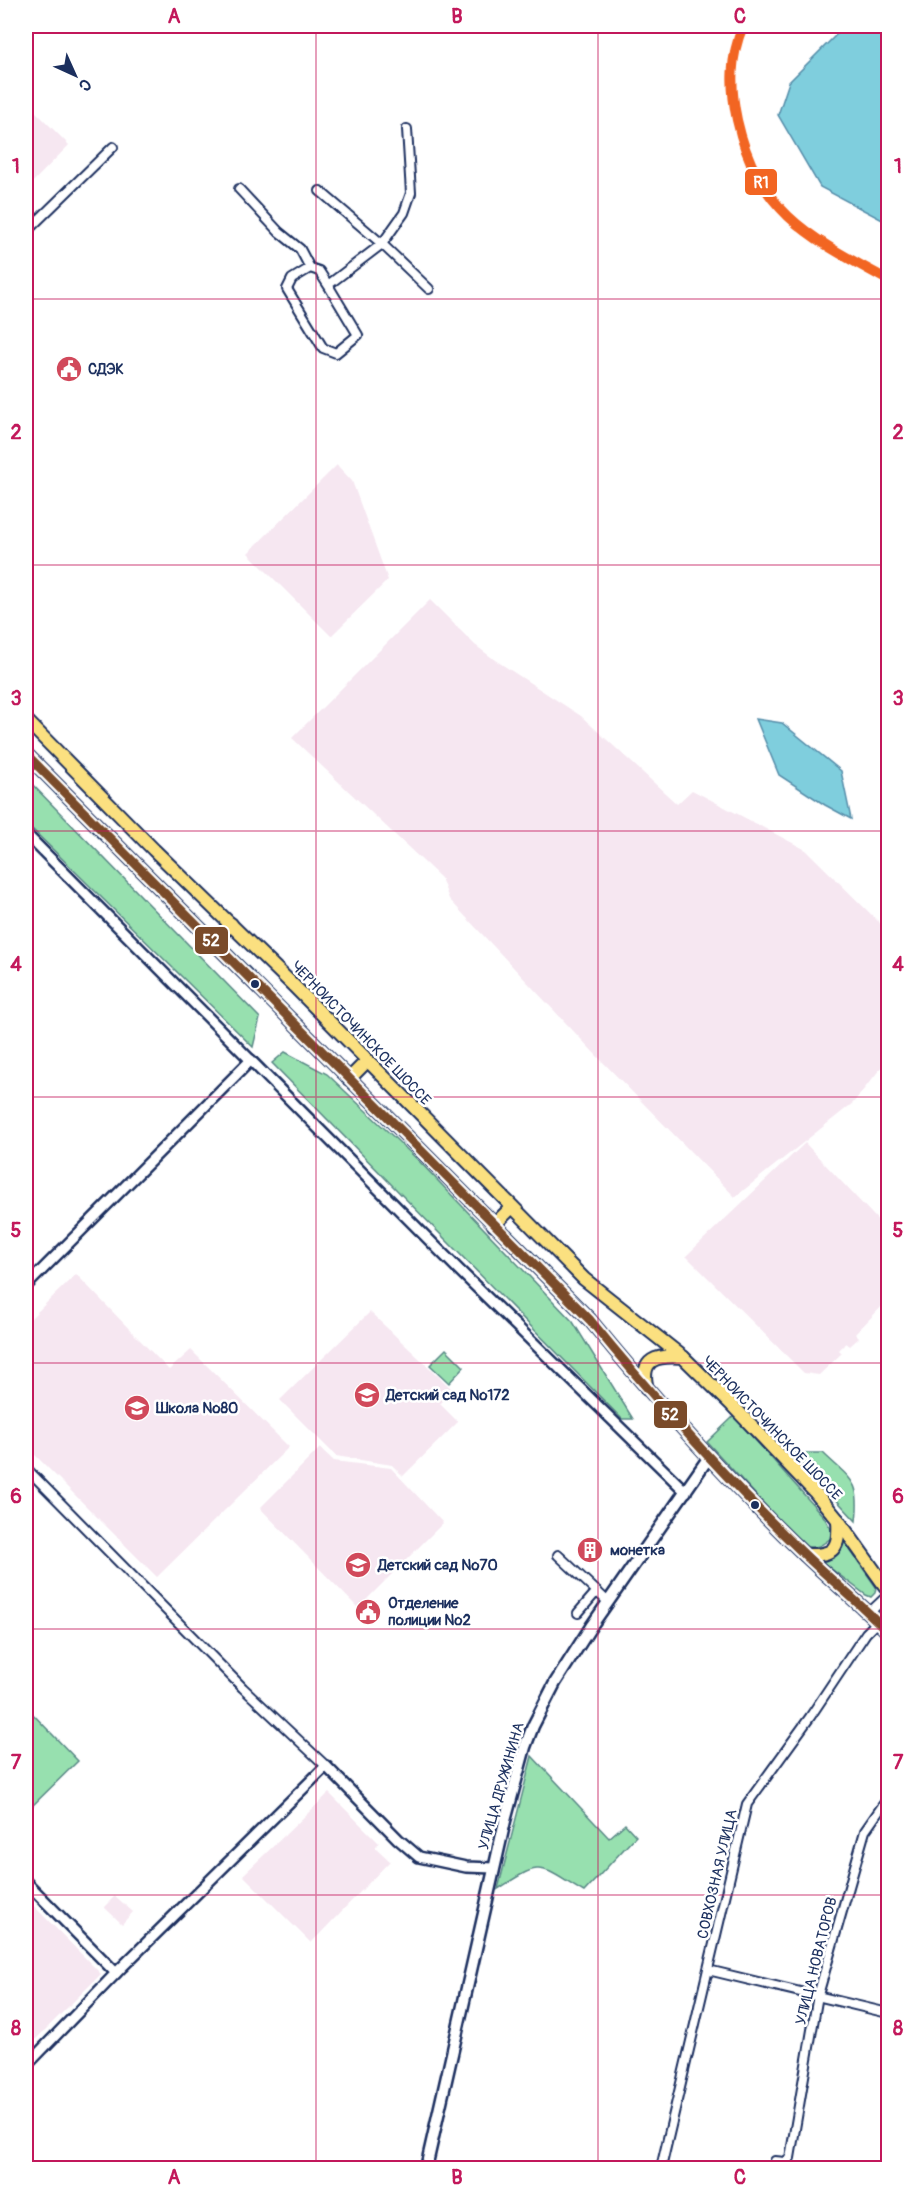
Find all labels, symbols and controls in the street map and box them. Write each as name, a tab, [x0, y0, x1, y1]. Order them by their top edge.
text: A	[168, 4, 181, 29]
text: B	[451, 4, 463, 29]
text: C	[734, 4, 746, 29]
north arrow	[45, 45, 105, 105]
text: С	[74, 74, 95, 96]
text: 1	[12, 154, 20, 179]
text: 1	[894, 154, 902, 179]
line badge: R1	[744, 168, 778, 196]
text: R1	[753, 173, 769, 193]
public building icon: СДЭК	[54, 354, 84, 384]
place label: СДЭК	[88, 360, 124, 379]
text: 2	[10, 420, 22, 445]
text: 2	[892, 420, 904, 445]
text: 3	[10, 686, 22, 711]
text: 3	[892, 686, 904, 711]
line badge: 52	[194, 926, 229, 955]
text: 52	[202, 931, 220, 951]
text: 4	[10, 952, 22, 977]
text: 4	[892, 952, 904, 977]
street label: ЧЕРНОИСТОЧИНСКОЕ ШОССЕ	[287, 957, 435, 1110]
unlabelled marker	[249, 978, 261, 990]
text: 5	[11, 1218, 22, 1243]
text: 5	[893, 1218, 904, 1243]
street label: ЧЕРНОИСТОЧИНСКОЕ ШОССЕ	[698, 1352, 846, 1505]
school or university icon: Детский сад №172	[352, 1380, 382, 1410]
place label: Детский сад №172	[385, 1386, 510, 1405]
school or university icon: Школа №80	[122, 1393, 152, 1423]
place label: Школа №80	[155, 1399, 238, 1418]
line badge: 52	[653, 1400, 688, 1429]
text: 52	[661, 1405, 679, 1425]
text: 6	[10, 1484, 22, 1509]
text: 6	[892, 1484, 904, 1509]
unlabelled marker	[749, 1499, 761, 1511]
building icon: монетка	[575, 1535, 605, 1565]
place label: монетка	[610, 1541, 665, 1560]
school or university icon: Детский сад №70	[343, 1550, 373, 1580]
place label: Детский сад №70	[377, 1556, 498, 1575]
place label: Отделение полиции №2	[388, 1594, 471, 1630]
public building icon: Отделение полиции №2	[353, 1597, 383, 1627]
street label: УЛИЦА ДРУЖИНИНА	[474, 1720, 529, 1852]
text: 7	[11, 1750, 22, 1775]
text: 7	[893, 1750, 904, 1775]
street label: СОВХОЗНАЯ УЛИЦА	[693, 1807, 742, 1941]
street label: УЛИЦА НОВАТОРОВ	[791, 1895, 842, 2027]
text: 8	[11, 2016, 21, 2041]
text: 8	[893, 2016, 903, 2041]
text: A	[168, 2165, 181, 2190]
text: B	[451, 2165, 463, 2190]
text: C	[734, 2165, 746, 2190]

